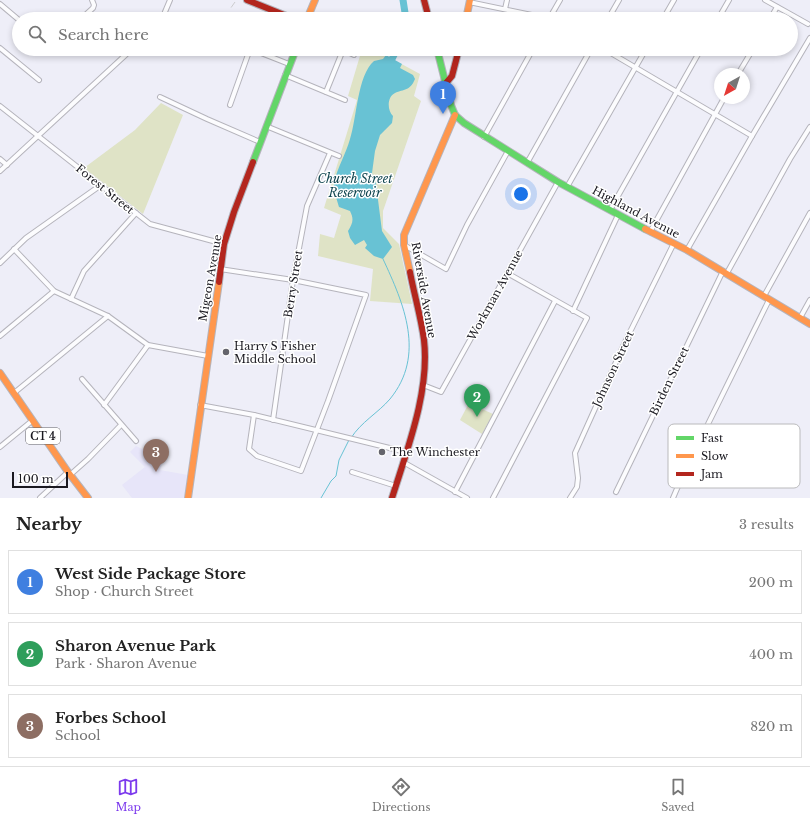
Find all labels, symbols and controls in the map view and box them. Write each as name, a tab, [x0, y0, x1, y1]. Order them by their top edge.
search box	[12, 12, 798, 56]
icon: search	[26, 23, 48, 45]
text: Search here	[58, 25, 149, 44]
north arrow	[714, 68, 750, 104]
pin: 1	[430, 81, 456, 114]
street label: Forest Street	[73, 161, 138, 217]
water label: Church Street Reservoir	[317, 171, 393, 200]
street label: Highland Avenue	[590, 183, 682, 241]
your location	[511, 184, 531, 204]
street label: Migeon Avenue	[195, 233, 225, 323]
street label: Riverside Avenue	[409, 241, 439, 339]
street label: Workman Avenue	[464, 247, 526, 344]
street label: Berry Street	[281, 248, 305, 319]
street label: Johnson Street	[588, 328, 637, 411]
place label: Harry S Fisher Middle School	[234, 339, 317, 366]
street label: Birden Street	[646, 344, 692, 418]
marker: Harry S Fisher Middle School	[221, 347, 231, 357]
pin: 2	[464, 384, 490, 417]
legend	[668, 424, 800, 488]
road number: CT 4	[26, 428, 60, 444]
text: Fast	[701, 431, 724, 445]
pin: 3	[143, 439, 169, 472]
place label: The Winchester	[390, 445, 481, 459]
marker: The Winchester	[377, 447, 387, 457]
text: Slow	[701, 449, 729, 463]
text: Jam	[699, 467, 723, 481]
scale bar	[12, 470, 68, 489]
text: 100 m	[18, 472, 54, 486]
text: Nearby	[16, 514, 82, 535]
text: 3 results	[739, 516, 794, 533]
text: West Side Package Store	[55, 564, 246, 583]
text: 1	[27, 574, 33, 591]
text: 200 m	[749, 574, 793, 591]
text: Shop · Church Street	[55, 583, 194, 600]
text: Sharon Avenue Park	[55, 636, 216, 655]
text: 2	[26, 646, 34, 663]
text: 400 m	[749, 646, 793, 663]
text: Park · Sharon Avenue	[55, 655, 197, 672]
text: Forbes School	[55, 708, 166, 727]
text: 3	[26, 718, 34, 735]
text: 820 m	[750, 718, 793, 735]
text: School	[55, 727, 101, 744]
tab: Map	[115, 776, 141, 814]
tab: Directions	[372, 776, 430, 814]
tab: Saved	[661, 776, 695, 814]

